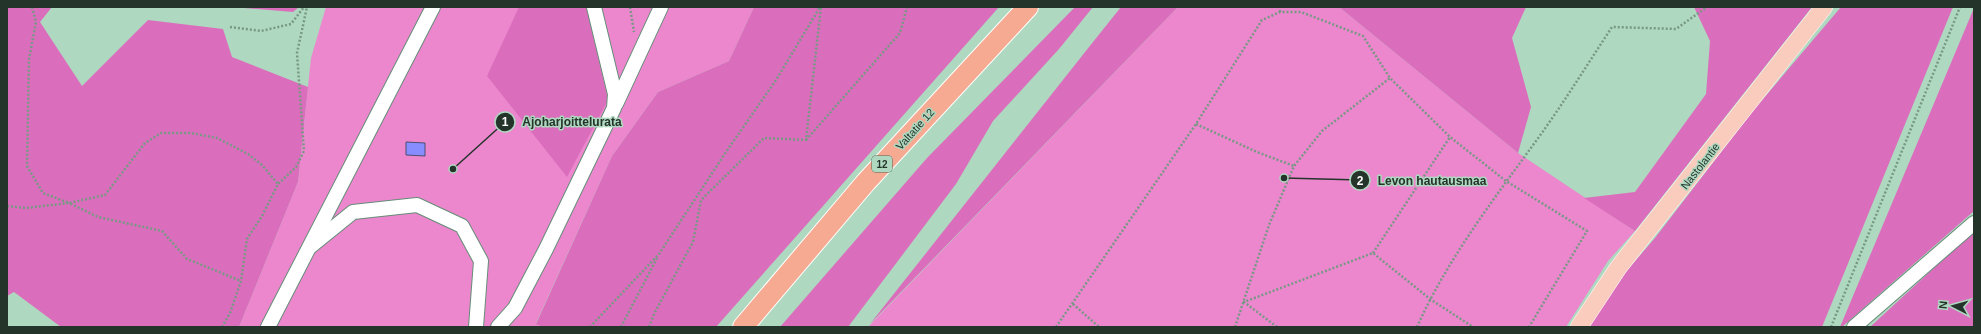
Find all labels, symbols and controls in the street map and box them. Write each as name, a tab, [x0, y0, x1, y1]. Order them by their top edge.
street label: Valtatie 12	[893, 106, 937, 152]
callout: Ajoharjoittelurata	[495, 110, 630, 134]
text: 1	[502, 115, 509, 129]
text: Ajoharjoittelurata	[522, 115, 622, 129]
street label: Nastolantie	[1678, 141, 1722, 191]
road number: 12	[872, 156, 892, 172]
callout: Levon hautausmaa	[1350, 168, 1494, 192]
text: 2	[1357, 174, 1364, 188]
text: Levon hautausmaa	[1378, 174, 1487, 188]
north arrow	[1933, 286, 1973, 326]
text: N	[1937, 300, 1949, 310]

